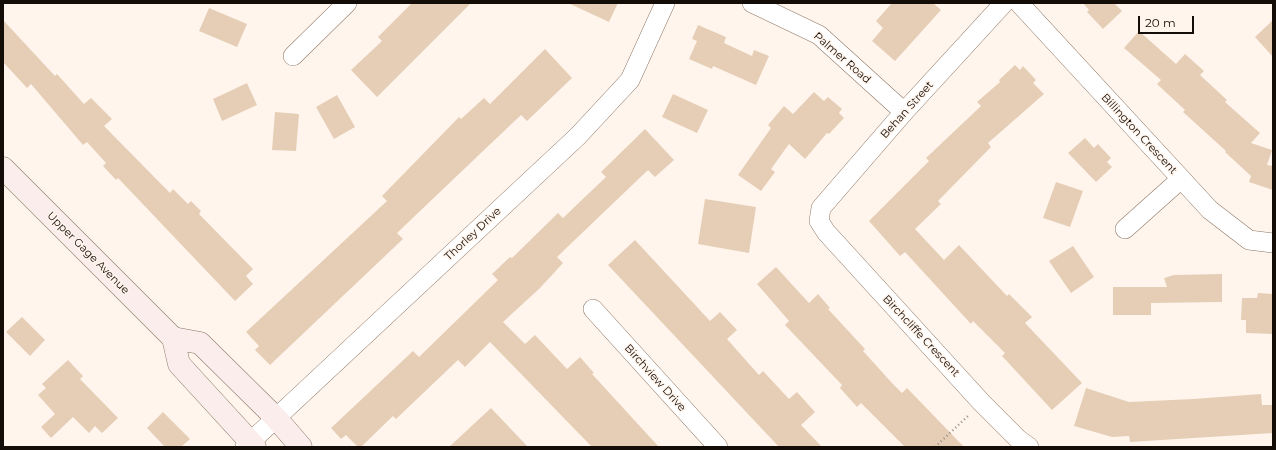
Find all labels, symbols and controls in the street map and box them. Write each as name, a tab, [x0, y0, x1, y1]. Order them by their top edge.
scale bar	[1140, 8, 1196, 34]
text: 20 m	[1145, 15, 1176, 30]
street label: Palmer Road	[811, 30, 873, 86]
street label: Behan Street	[878, 79, 936, 141]
street label: Billington Crescent	[1098, 91, 1180, 177]
street label: Thorley Drive	[442, 205, 504, 263]
street label: Upper Gage Avenue	[44, 209, 132, 297]
street label: Birchcliffe Crescent	[880, 292, 962, 380]
street label: Birchview Drive	[621, 342, 689, 414]

